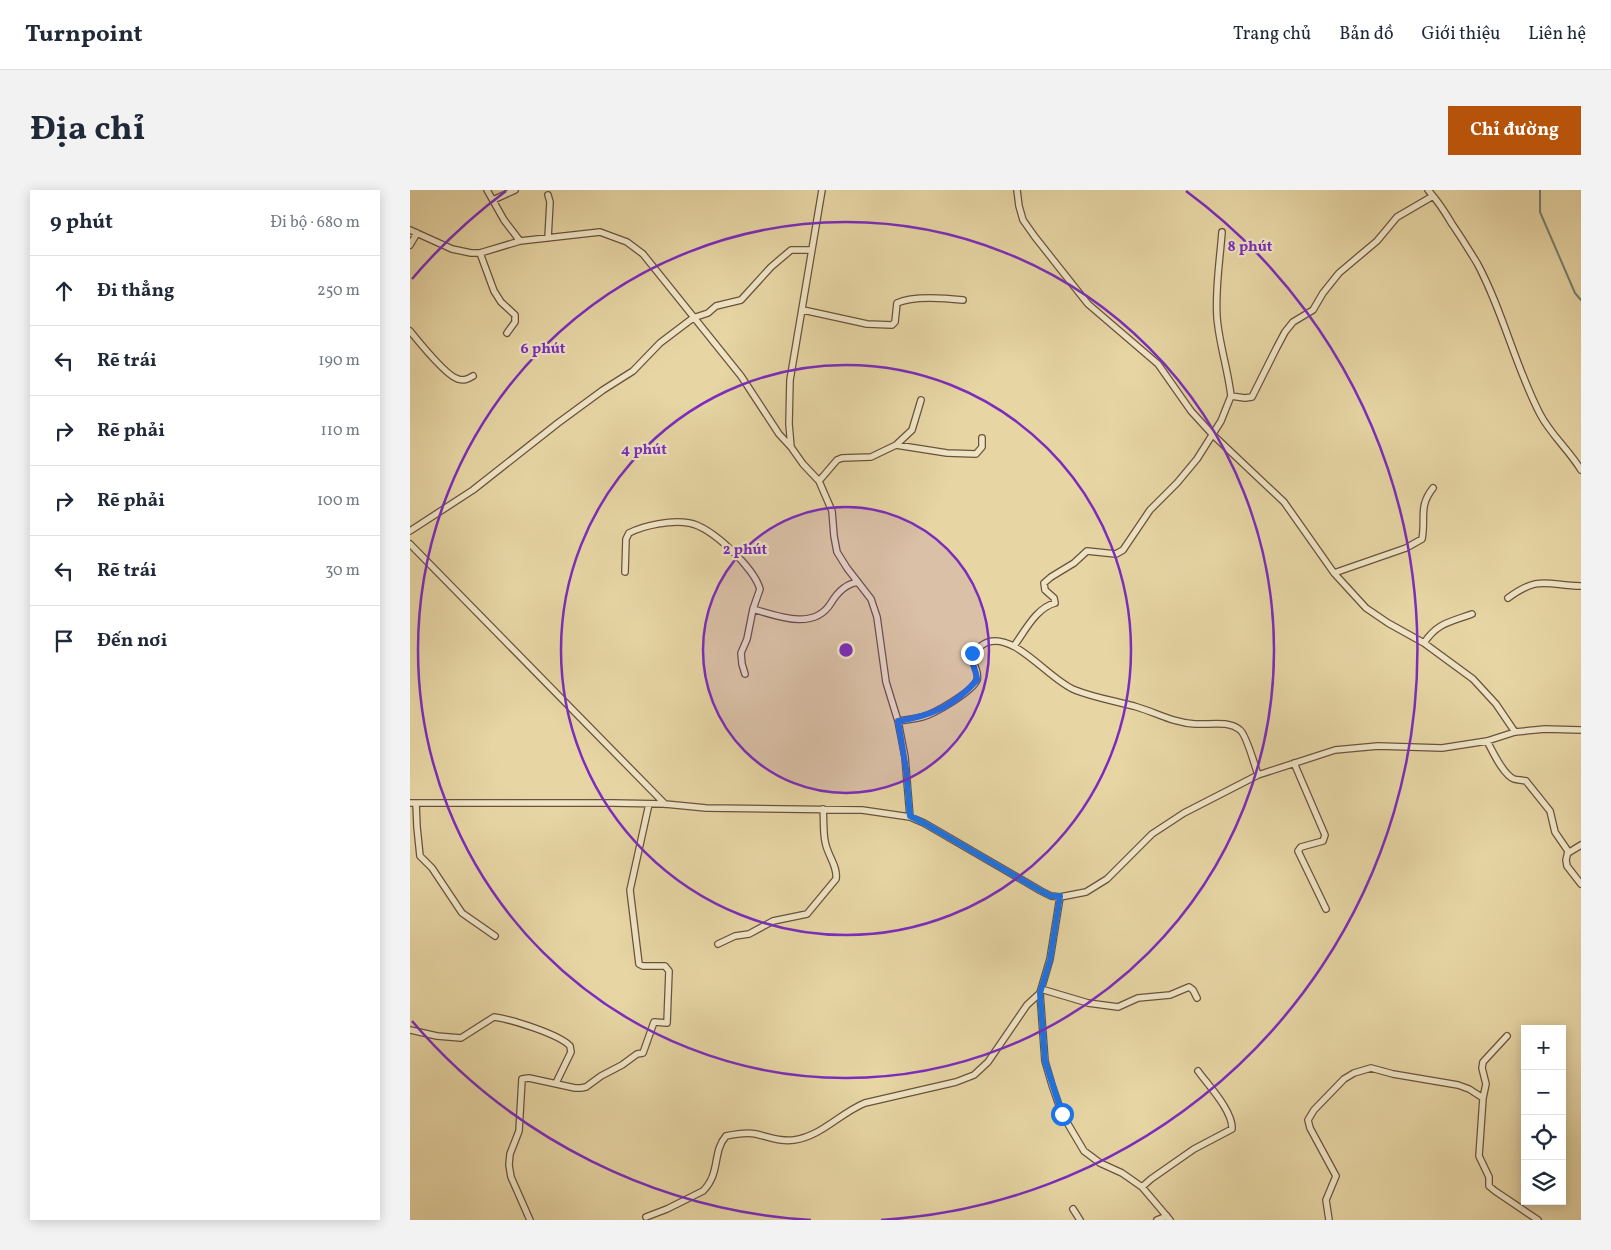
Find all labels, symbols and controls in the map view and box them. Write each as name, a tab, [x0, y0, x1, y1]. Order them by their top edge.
text: Turnpoint	[25, 18, 143, 52]
text: Trang chủ	[1233, 22, 1311, 47]
text: Bản đồ	[1339, 22, 1394, 47]
text: Giới thiệu	[1422, 22, 1500, 47]
text: Liên hệ	[1528, 22, 1586, 47]
text: Địa chỉ	[30, 106, 145, 154]
button: Chỉ đường	[1448, 106, 1581, 155]
text: 9 phút	[50, 208, 113, 237]
text: Đi bộ · 680 m	[270, 212, 360, 234]
text: 8 phút	[1228, 237, 1273, 258]
icon: ahead	[50, 277, 78, 305]
text: Đi thẳng	[97, 278, 174, 304]
text: 250 m	[317, 280, 360, 302]
text: 6 phút	[521, 339, 566, 360]
icon: left	[50, 347, 78, 375]
text: Rẽ trái	[97, 348, 157, 374]
text: 190 m	[318, 350, 360, 372]
icon: right	[50, 417, 78, 445]
text: Rẽ phải	[97, 418, 165, 444]
text: 110 m	[321, 420, 360, 442]
text: 4 phút	[621, 440, 667, 461]
icon: right	[50, 487, 78, 515]
text: Rẽ phải	[97, 488, 165, 514]
text: 100 m	[317, 490, 360, 512]
text: 2 phút	[723, 540, 768, 561]
icon: left	[50, 557, 78, 585]
text: Rẽ trái	[97, 558, 157, 584]
text: 30 m	[325, 560, 360, 582]
icon: arrive	[50, 627, 78, 655]
text: Đến nơi	[97, 628, 167, 654]
centre of rings	[837, 641, 855, 659]
route end	[961, 642, 984, 665]
map controls	[1521, 1025, 1566, 1205]
button: +	[1521, 1025, 1566, 1070]
button: −	[1521, 1070, 1566, 1115]
route start	[1051, 1103, 1074, 1126]
button: locate	[1521, 1115, 1566, 1160]
button: layers	[1521, 1160, 1566, 1205]

